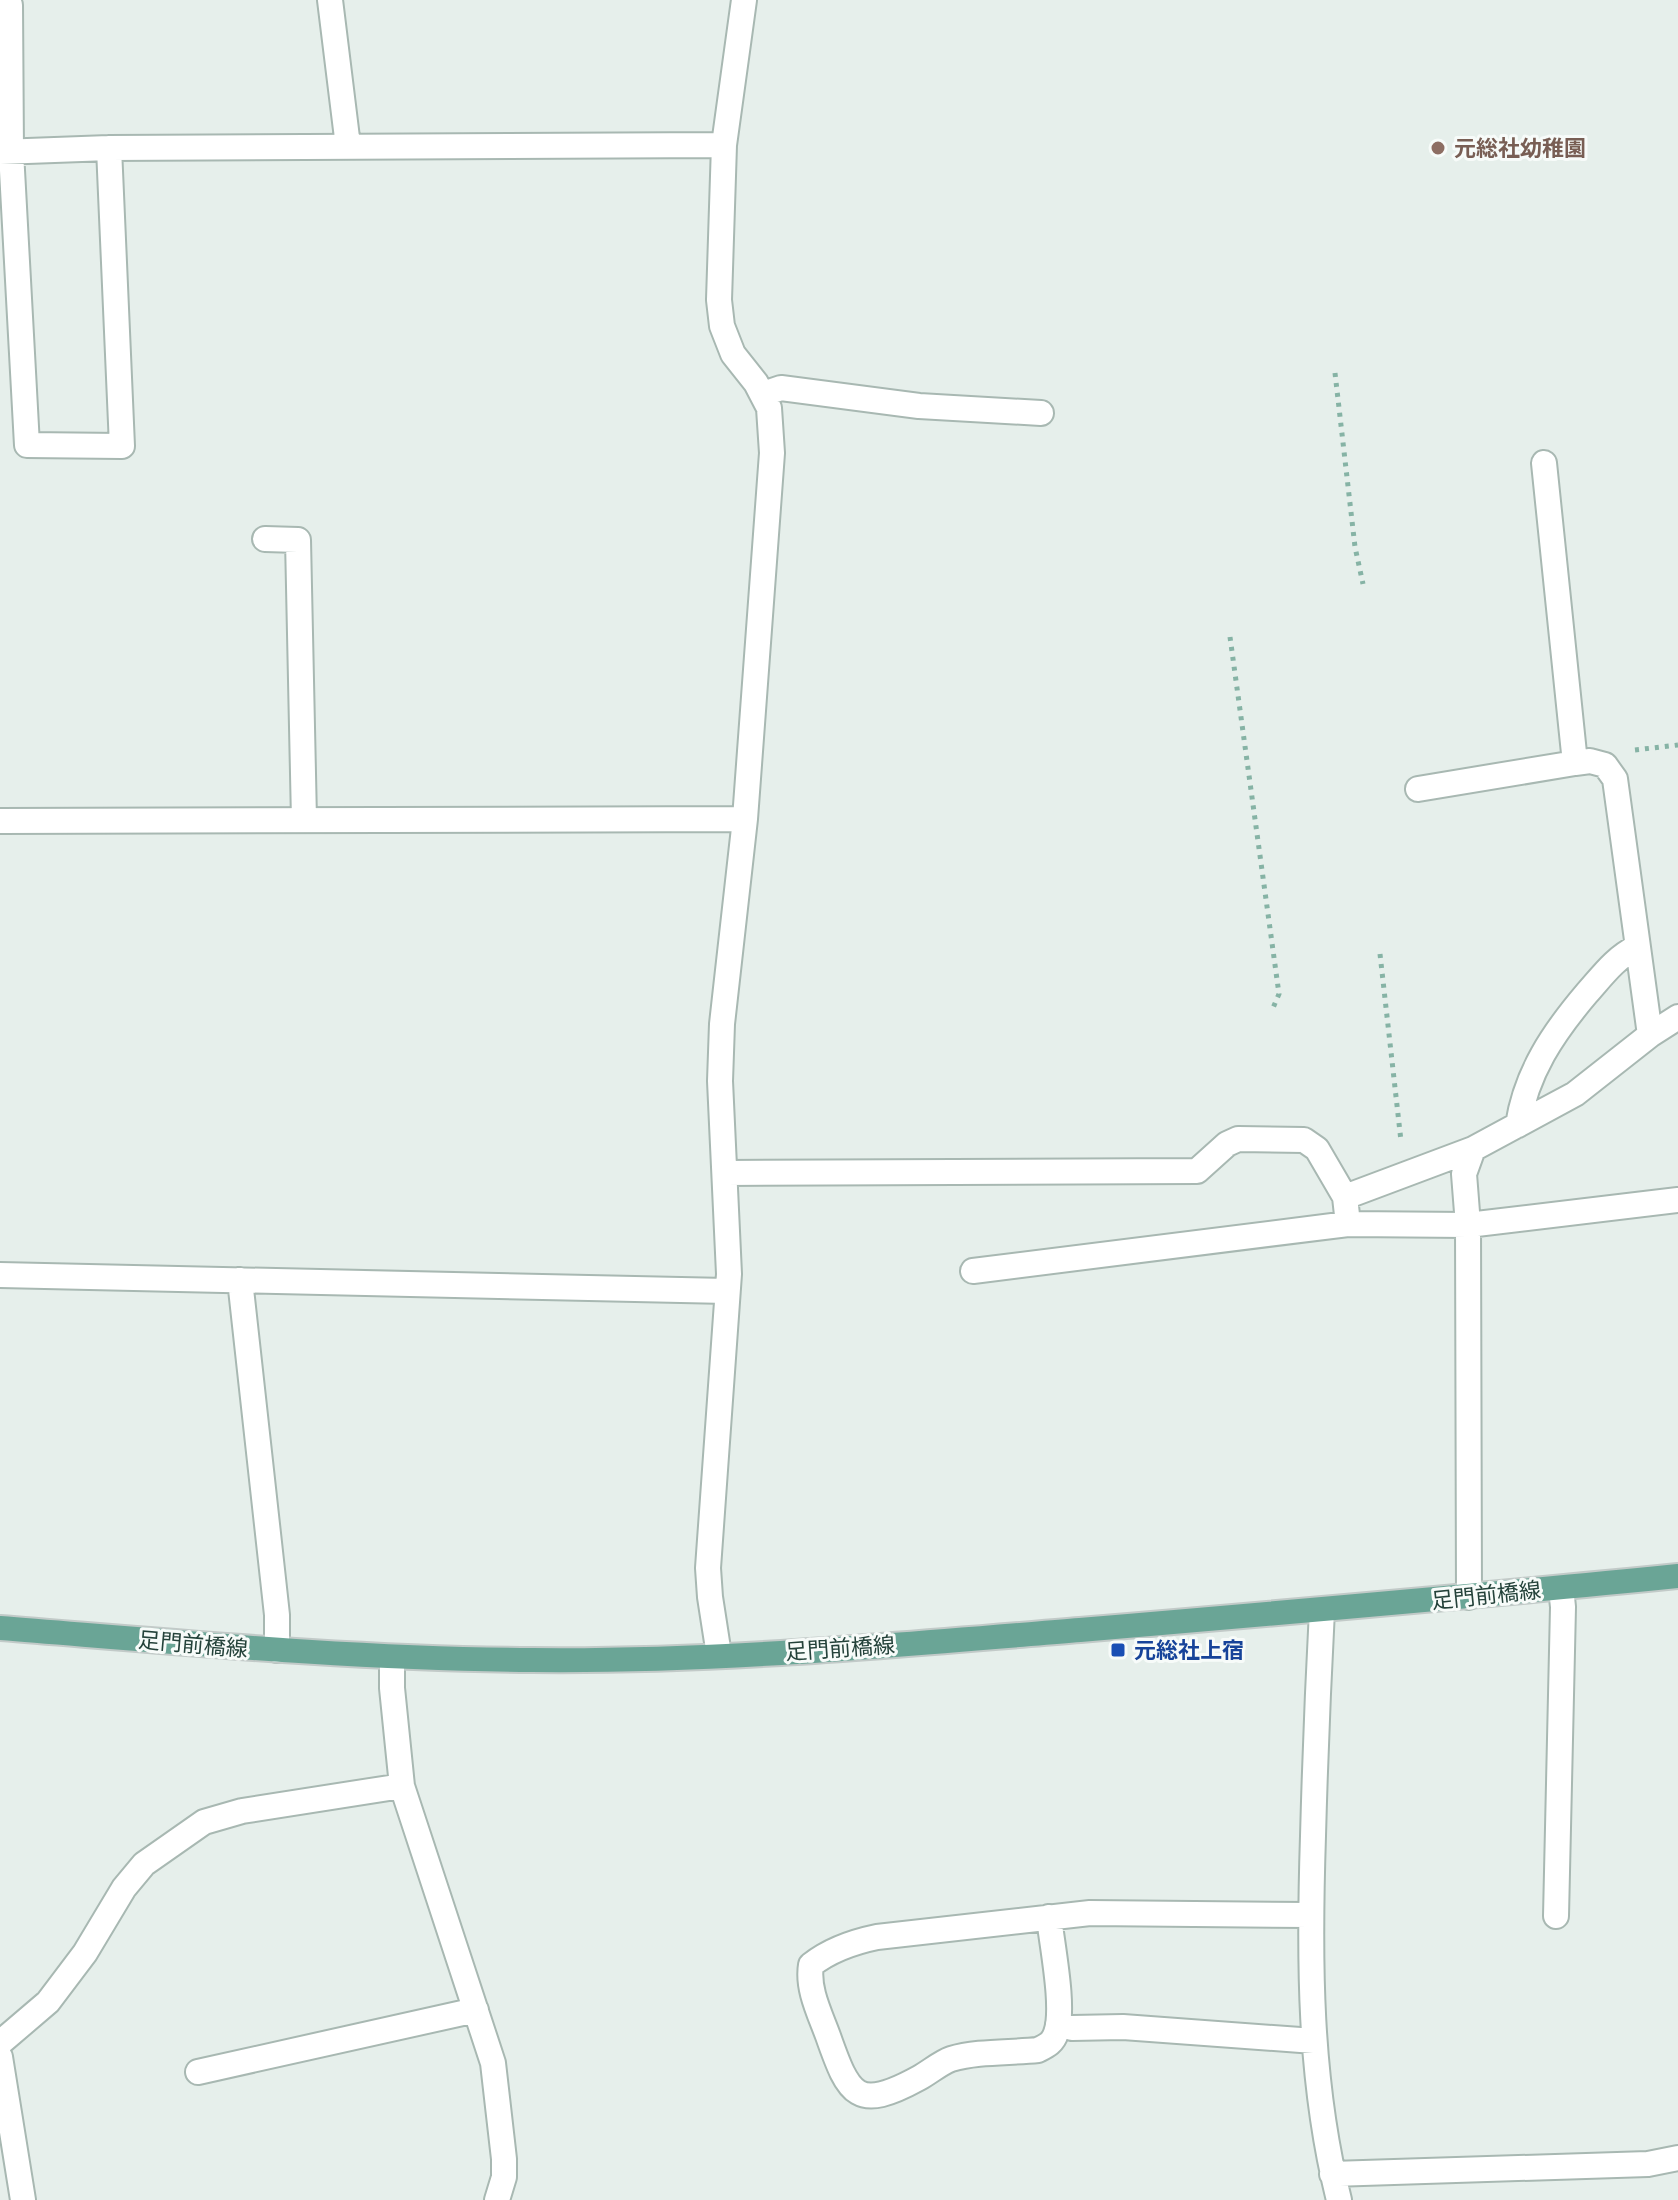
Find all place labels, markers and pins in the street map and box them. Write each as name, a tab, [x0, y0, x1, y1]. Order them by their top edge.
place label: 元総社幼稚園	[1454, 133, 1586, 163]
marker: 元総社幼稚園	[1429, 139, 1447, 157]
place label: 元総社上宿	[1134, 1635, 1244, 1665]
marker: 元総社上宿	[1109, 1641, 1127, 1659]

